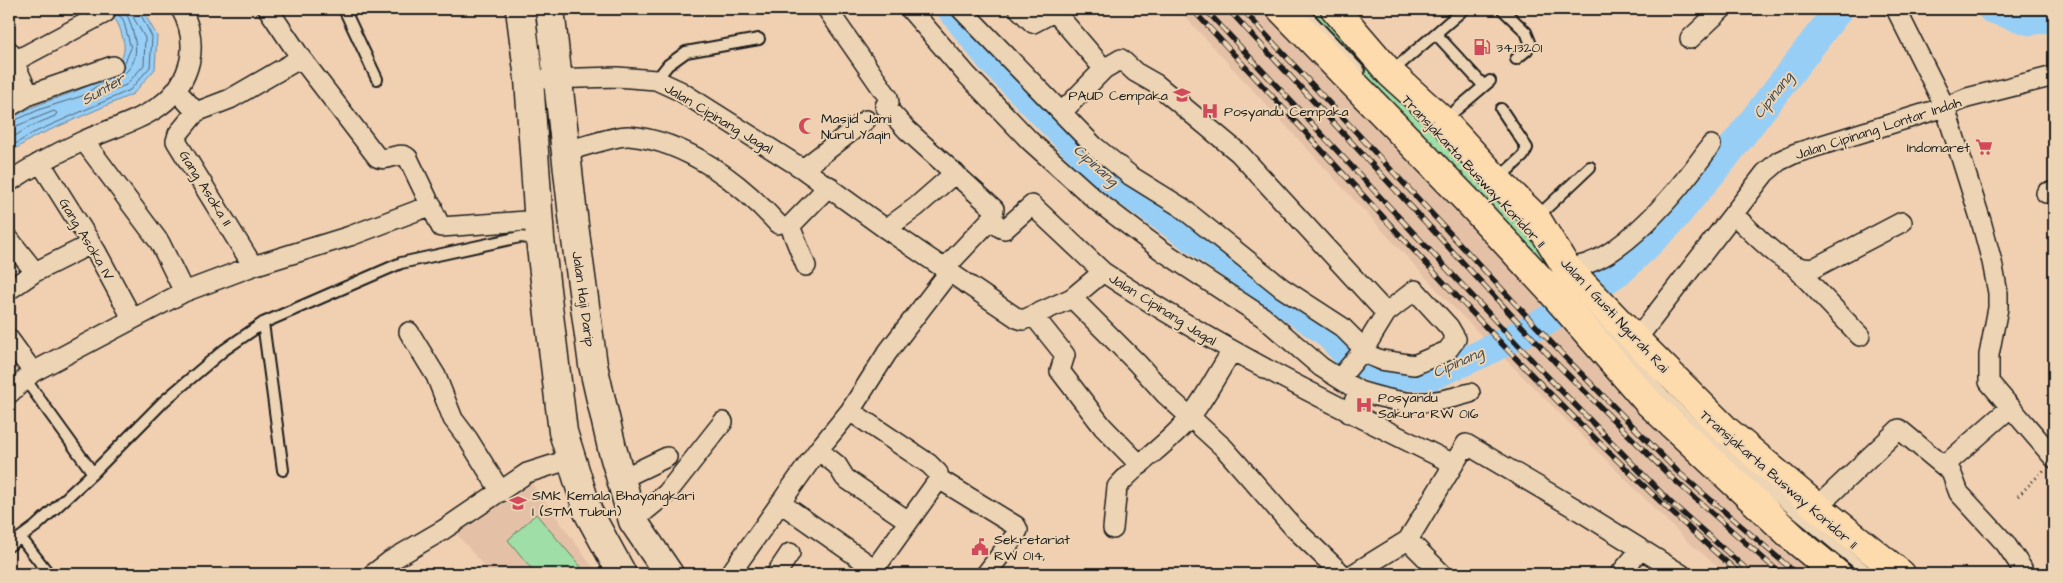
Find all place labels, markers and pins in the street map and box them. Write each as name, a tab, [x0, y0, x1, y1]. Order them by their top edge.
fuel station icon: 34.13201	[1472, 37, 1492, 57]
place label: 34.13201	[1496, 38, 1542, 58]
school or university icon: PAUD Cempaka	[1172, 85, 1192, 105]
place label: PAUD Cempaka	[1069, 86, 1168, 106]
hospital icon: Posyandu Cempaka	[1200, 101, 1220, 121]
place label: Posyandu Cempaka	[1224, 102, 1349, 122]
place label: Masjid Jami Nurul Yaqin	[821, 109, 892, 145]
mosque icon: Masjid Jami Nurul Yaqin	[797, 116, 817, 136]
supermarket icon: Indomaret	[1974, 137, 1994, 157]
place label: Indomaret	[1907, 138, 1970, 158]
place label: Posyandu Sakura RW 016	[1378, 388, 1479, 424]
hospital icon: Posyandu Sakura RW 016	[1354, 395, 1374, 415]
place label: SMK Kemala Bhayangkari I (STM Tubun)	[532, 486, 694, 522]
school or university icon: SMK Kemala Bhayangkari I (STM Tubun)	[508, 493, 528, 513]
place label: Sekretariat RW 014,	[994, 530, 1070, 566]
public building icon: Sekretariat RW 014,	[970, 537, 990, 557]

